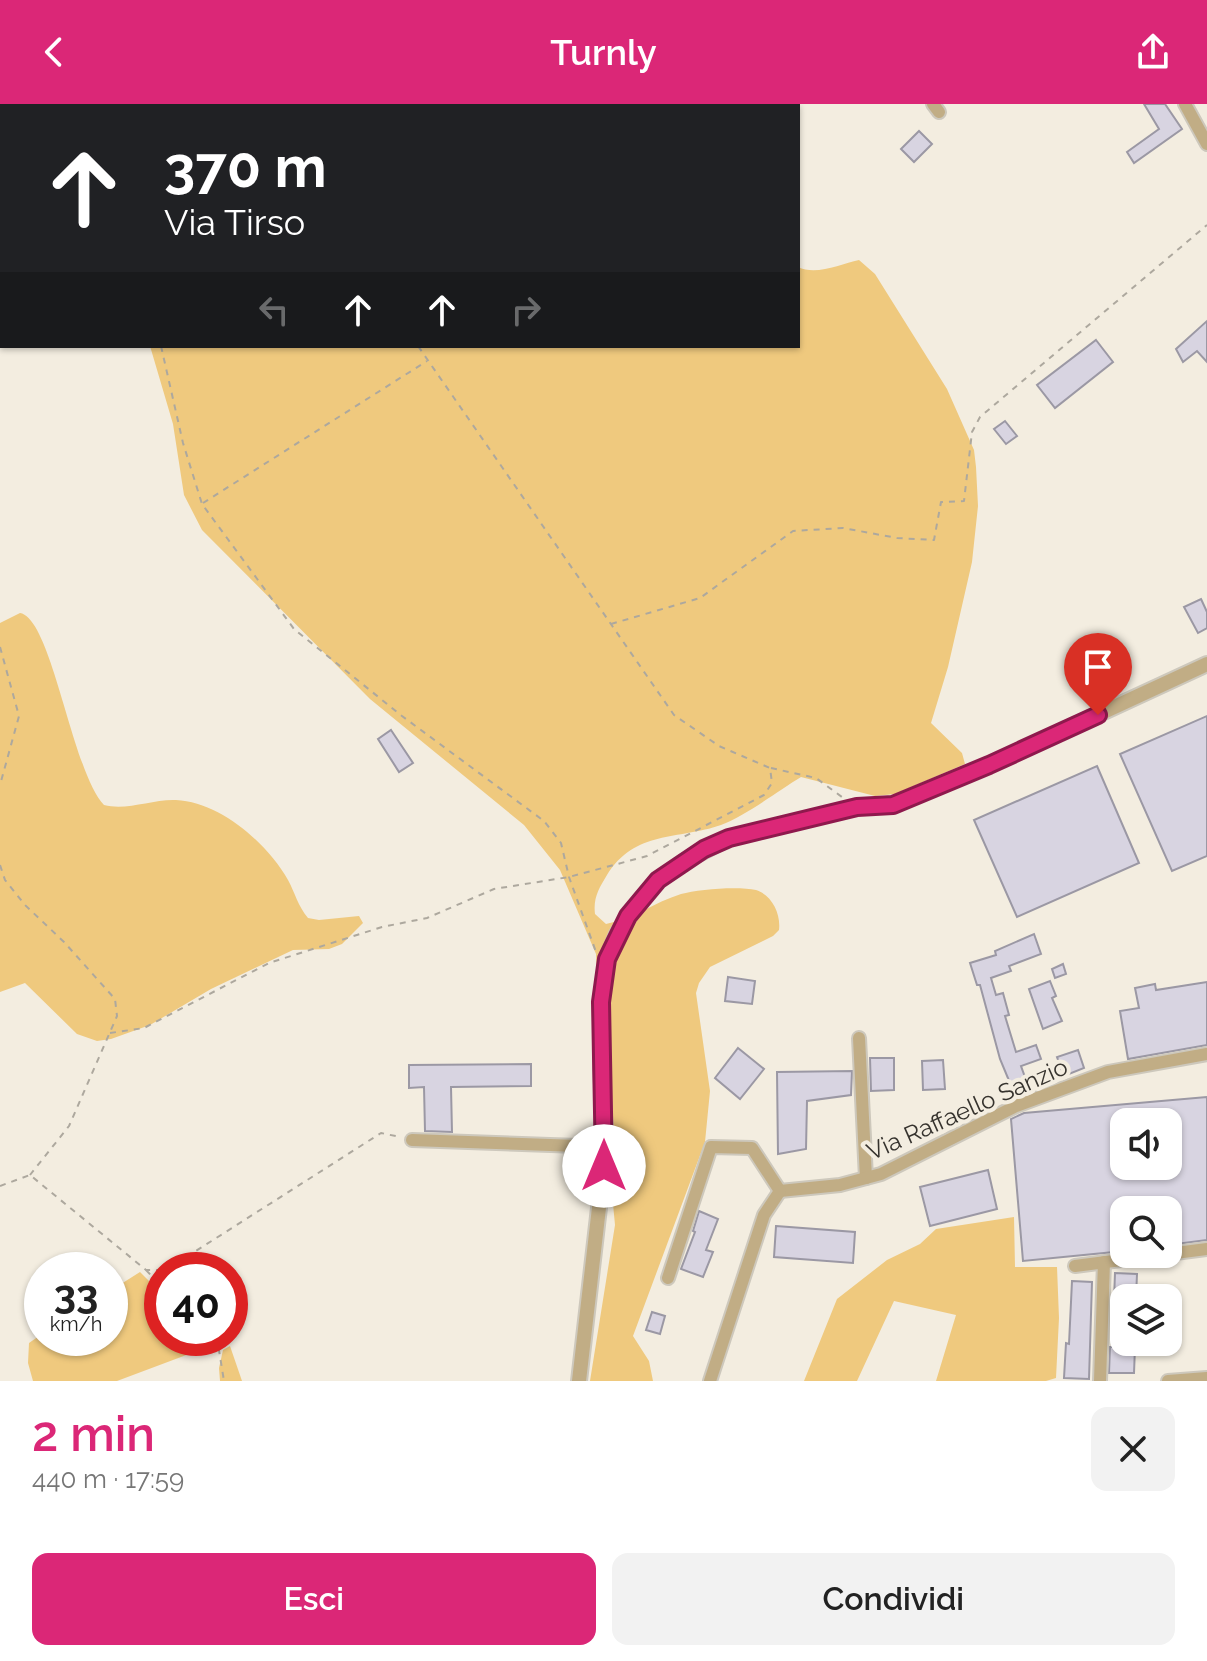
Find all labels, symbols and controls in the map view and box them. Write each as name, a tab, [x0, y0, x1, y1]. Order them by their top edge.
icon: back	[32, 30, 76, 74]
icon: share	[1131, 30, 1175, 74]
text: Turnly	[550, 31, 657, 73]
text: 370 m	[164, 134, 327, 200]
icon: ahead	[32, 136, 136, 240]
text: Via Tirso	[164, 201, 305, 243]
icon: left	[252, 288, 296, 332]
icon: ahead	[336, 288, 380, 332]
icon: ahead	[420, 288, 464, 332]
icon: right	[504, 288, 548, 332]
pin	[1064, 633, 1132, 715]
icon: arrive	[1076, 645, 1120, 689]
street label: Via Raffaello Sanzio	[862, 1052, 1072, 1166]
map controls	[1110, 1108, 1182, 1356]
button: sound	[1110, 1108, 1182, 1180]
position arrow	[562, 1124, 646, 1208]
button: search	[1110, 1196, 1182, 1268]
speed limit sign: 40	[144, 1252, 248, 1356]
text: 33	[54, 1270, 98, 1317]
button: layers	[1110, 1284, 1182, 1356]
text: km/h	[50, 1312, 102, 1336]
text: 2 min	[32, 1406, 155, 1462]
button: close	[1091, 1407, 1175, 1491]
text: 440 m · 17:59	[32, 1464, 184, 1494]
button: Esci	[32, 1553, 596, 1645]
button: Condividi	[612, 1553, 1175, 1645]

